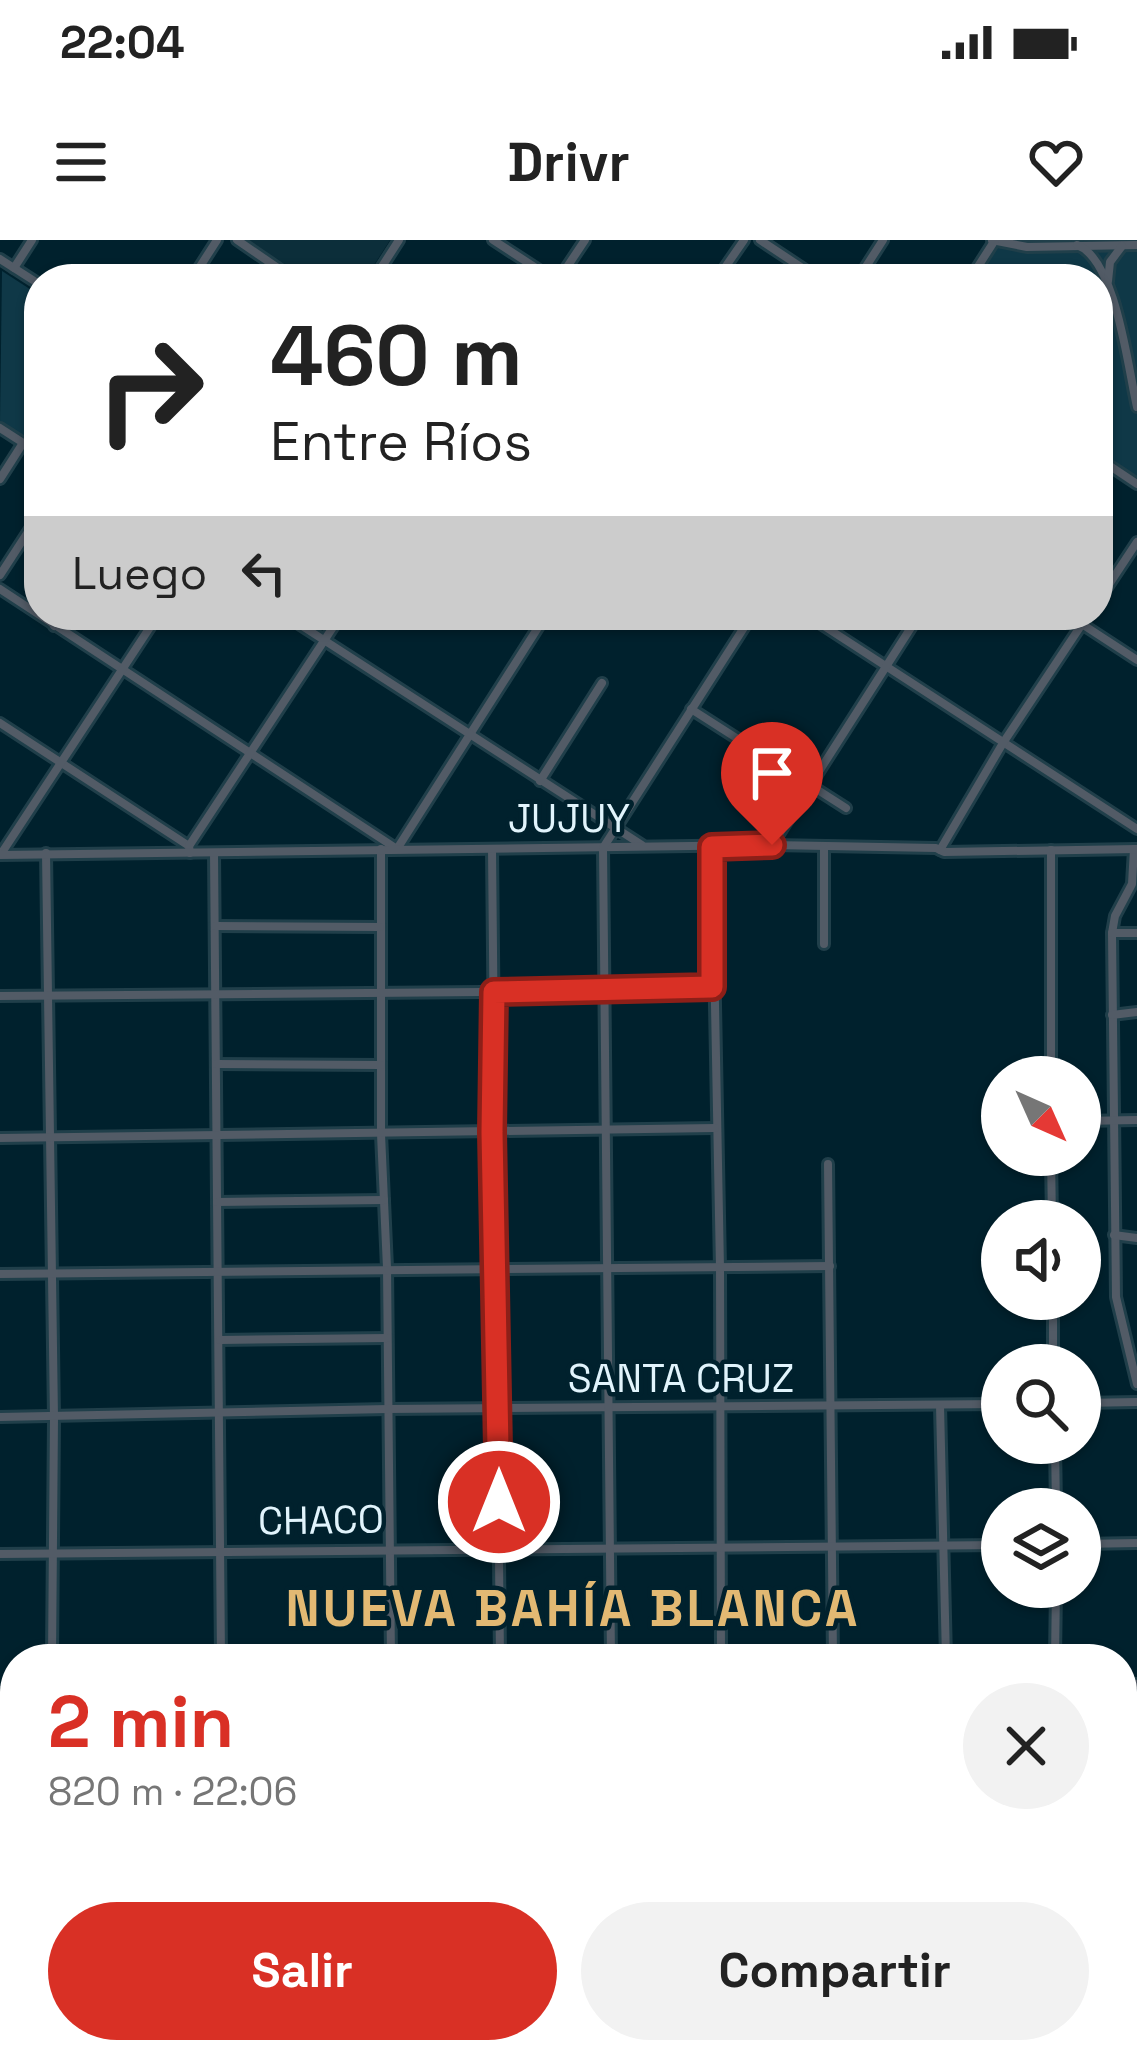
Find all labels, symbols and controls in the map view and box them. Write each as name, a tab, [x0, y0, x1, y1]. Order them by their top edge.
text: 22:04	[60, 14, 185, 71]
text: Drivr	[507, 128, 630, 197]
icon: menu	[48, 129, 114, 195]
icon: heart	[1023, 129, 1089, 195]
text: 460 m	[270, 302, 523, 410]
icon: right	[72, 312, 228, 468]
text: Entre Ríos	[270, 407, 532, 476]
icon: left	[231, 540, 297, 606]
text: Luego	[72, 545, 207, 602]
pin	[721, 722, 823, 845]
icon: arrive	[739, 740, 805, 806]
street label: JUJUY	[508, 794, 630, 843]
north arrow	[981, 1056, 1101, 1176]
map controls	[981, 1056, 1101, 1608]
button: sound	[981, 1200, 1101, 1320]
button: search	[981, 1344, 1101, 1464]
street label: SANTA CRUZ	[568, 1354, 794, 1403]
position arrow	[436, 1439, 562, 1565]
button: layers	[981, 1488, 1101, 1608]
street label: CHACO	[258, 1494, 384, 1546]
district label: NUEVA BAHÍA BLANCA	[286, 1576, 860, 1641]
text: 2 min	[48, 1676, 234, 1768]
button: close	[963, 1683, 1089, 1809]
text: 820 m · 22:06	[48, 1767, 297, 1816]
button: Salir	[48, 1902, 557, 2040]
button: Compartir	[581, 1902, 1089, 2040]

